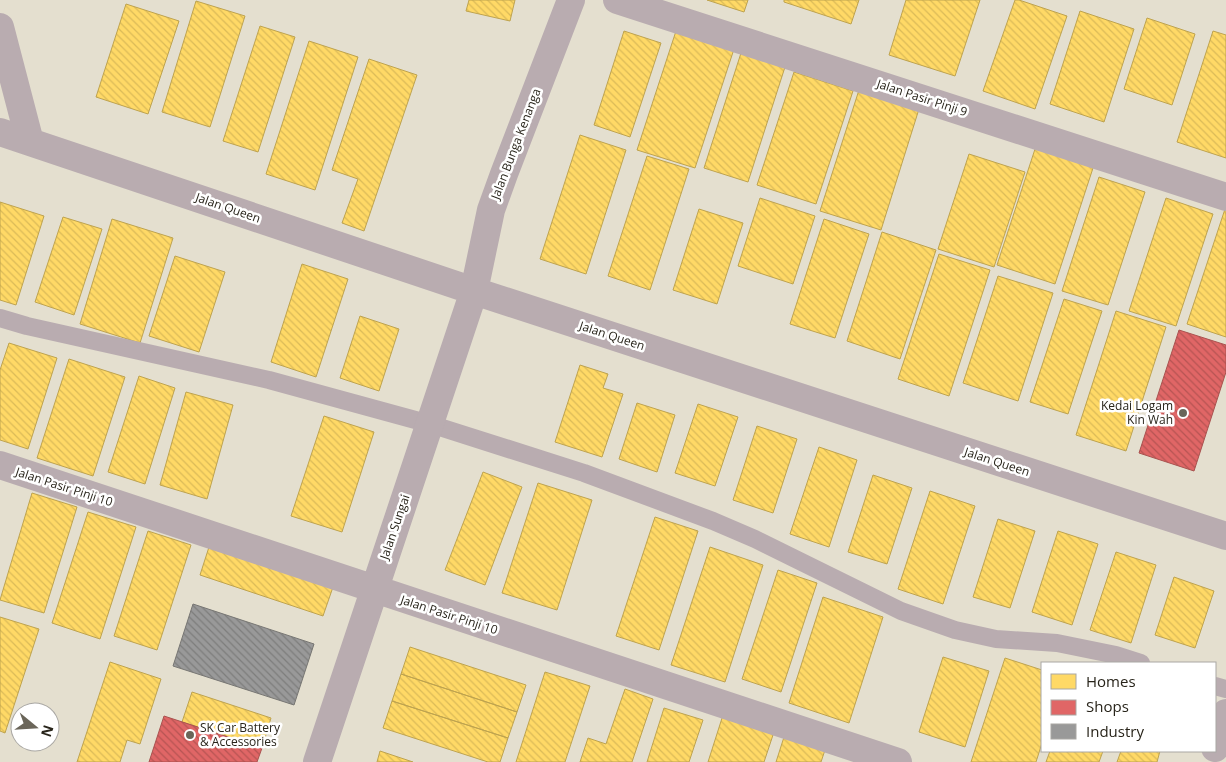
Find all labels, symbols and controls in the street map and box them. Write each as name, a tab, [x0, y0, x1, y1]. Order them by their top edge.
street label: Jalan Pasir Pinji 9	[874, 75, 970, 120]
street label: Jalan Bunga Kenanga	[486, 86, 545, 203]
street label: Jalan Queen	[192, 188, 263, 227]
street label: Jalan Queen	[576, 317, 647, 354]
place label: Kedai Logam Kin Wah	[1101, 397, 1173, 428]
marker: Kedai Logam Kin Wah	[1177, 407, 1189, 419]
street label: Jalan Queen	[961, 443, 1032, 480]
street label: Jalan Pasir Pinji 10	[12, 462, 115, 510]
street label: Jalan Sungai	[375, 492, 414, 562]
street label: Jalan Pasir Pinji 10	[397, 590, 500, 638]
legend	[1041, 662, 1216, 752]
text: Homes	[1086, 671, 1136, 691]
text: Shops	[1086, 696, 1129, 716]
north arrow	[10, 702, 60, 752]
place label: SK Car Battery & Accessories	[200, 719, 281, 750]
text: Industry	[1086, 721, 1144, 741]
text: N	[37, 723, 59, 740]
marker: SK Car Battery & Accessories	[184, 729, 196, 741]

